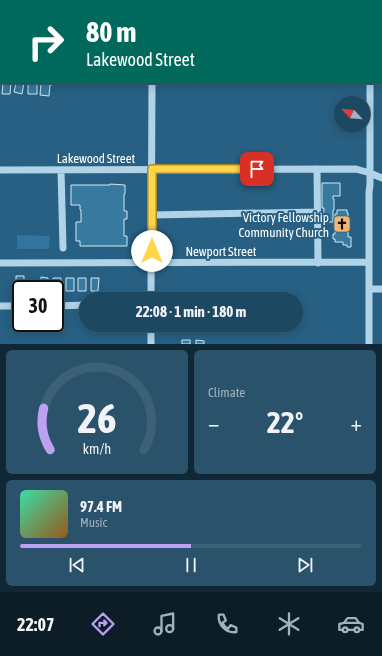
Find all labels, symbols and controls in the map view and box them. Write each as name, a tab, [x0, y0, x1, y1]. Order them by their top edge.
icon: right	[20, 16, 72, 68]
text: 80 m	[86, 16, 136, 48]
text: Lakewood Street	[86, 49, 195, 70]
north arrow	[334, 96, 370, 132]
map controls	[334, 96, 370, 132]
street label: Lakewood Street	[57, 151, 136, 166]
pin	[240, 152, 274, 186]
icon: arrive	[246, 158, 268, 180]
place label: Victory Fellowship Community Church	[238, 210, 329, 240]
church icon: Victory Fellowship Community Church	[332, 214, 352, 234]
position arrow	[131, 230, 173, 272]
street label: Newport Street	[185, 244, 257, 259]
speed limit sign: 30	[12, 280, 64, 332]
text: 22:08 · 1 min · 180 m	[136, 303, 246, 320]
text: Climate	[208, 385, 245, 400]
text: 26	[77, 394, 117, 442]
text: 22°	[267, 405, 303, 439]
text: −	[208, 410, 219, 436]
text: +	[351, 410, 362, 436]
text: km/h	[83, 441, 111, 457]
text: 97.4 FM	[80, 498, 122, 515]
text: Music	[80, 515, 107, 530]
icon: previous	[66, 554, 88, 576]
icon: pause	[180, 554, 202, 576]
icon: next	[294, 554, 316, 576]
icon: directions	[89, 610, 117, 638]
icon: music	[151, 610, 179, 638]
icon: phone	[213, 610, 241, 638]
icon: climate	[275, 610, 303, 638]
icon: car	[337, 610, 365, 638]
text: 22:07	[17, 614, 54, 635]

